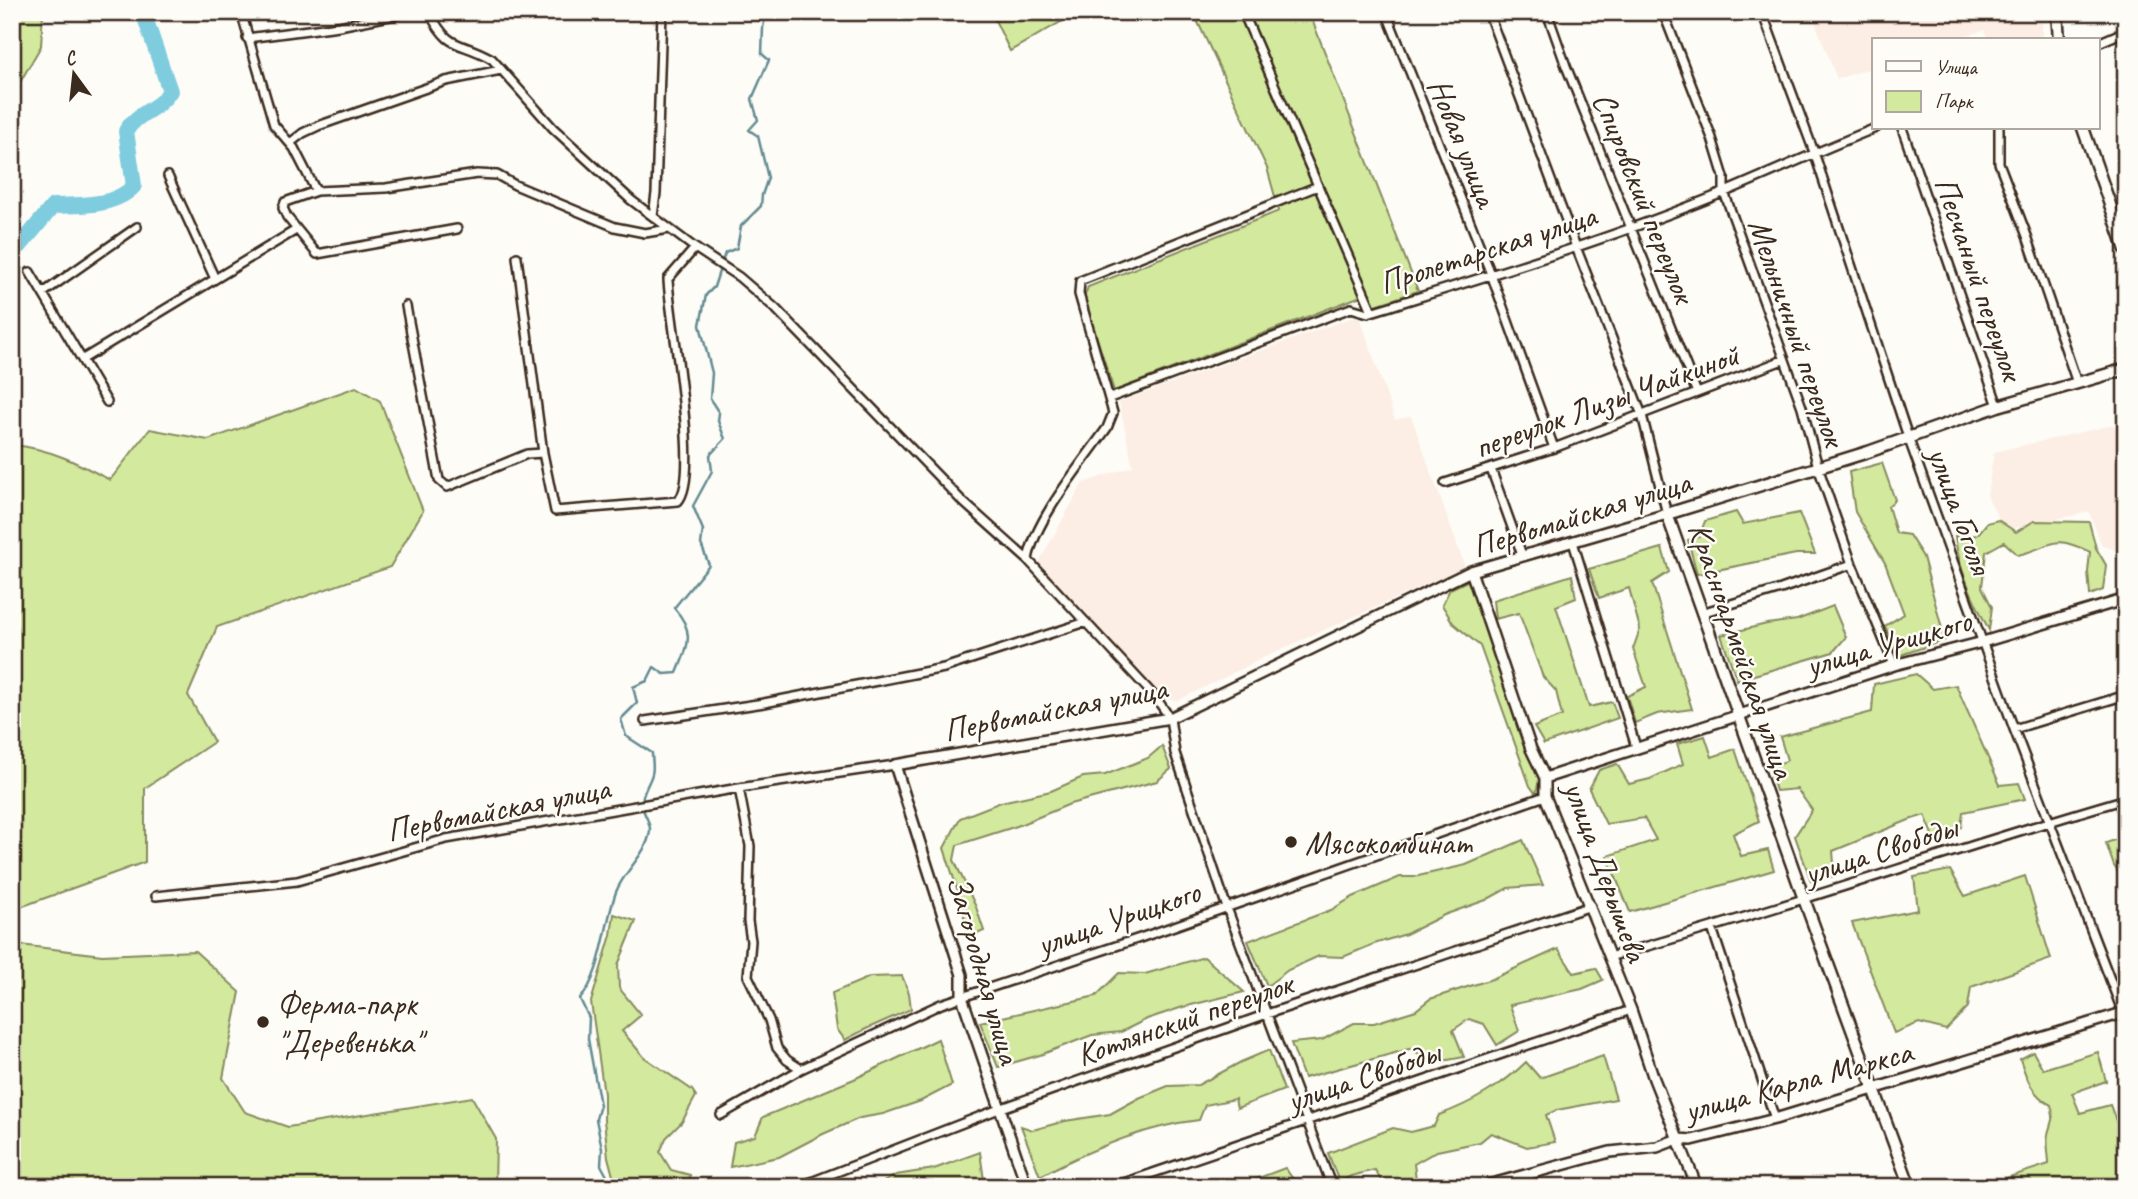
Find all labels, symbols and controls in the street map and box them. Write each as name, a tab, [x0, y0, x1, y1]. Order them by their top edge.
north arrow	[38, 38, 108, 108]
legend	[1872, 38, 2100, 130]
text: С	[62, 45, 80, 71]
text: Улица	[1935, 54, 1978, 80]
street label: Новая улица	[1418, 72, 1509, 215]
street label: Спировский переулок	[1583, 86, 1706, 311]
text: Парк	[1935, 88, 1975, 114]
street label: Песчаный переулок	[1925, 171, 2034, 388]
street label: Пролетарская улица	[1373, 194, 1603, 304]
street label: Мельничный переулок	[1738, 213, 1857, 454]
street label: переулок Лизы Чайкиной	[1468, 333, 1746, 468]
street label: улица Гоголя	[1917, 439, 2003, 582]
street label: Первомайская улица	[1467, 460, 1697, 567]
street label: Красноармейская улица	[1679, 517, 1806, 785]
street label: улица Урицкого	[1799, 599, 1977, 687]
street label: Первомайская улица	[940, 666, 1172, 751]
street label: Первомайская улица	[383, 766, 615, 851]
street label: улица Дерышева	[1553, 774, 1659, 969]
street label: улица Свободы	[1796, 805, 1965, 895]
place label: Мясокомбинат	[1305, 822, 1474, 864]
marker: Мясокомбинат	[1283, 834, 1299, 850]
street label: Загородная улица	[937, 870, 1031, 1070]
street label: улица Урицкого	[1029, 870, 1207, 966]
street label: Котлянский переулок	[1071, 961, 1301, 1076]
place label: Ферма-парк "Деревенька"	[277, 983, 428, 1063]
marker: Ферма-парк "Деревенька"	[255, 1014, 271, 1030]
street label: улица Свободы	[1280, 1029, 1448, 1122]
street label: улица Карла Маркса	[1678, 1030, 1919, 1132]

